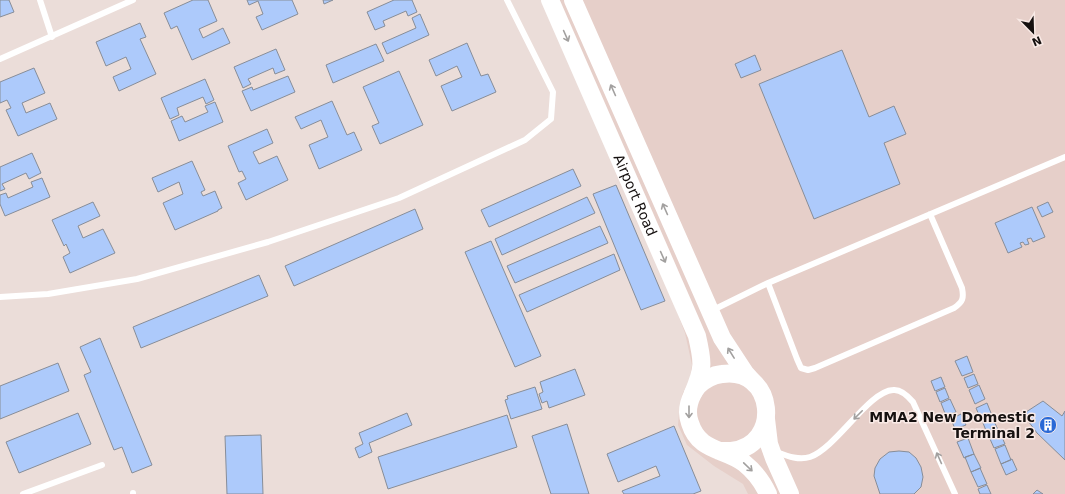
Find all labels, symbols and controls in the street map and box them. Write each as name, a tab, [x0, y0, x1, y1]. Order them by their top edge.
north arrow	[1013, 12, 1053, 52]
one-way arrow	[563, 29, 570, 41]
text: N	[1030, 33, 1043, 49]
one-way arrow	[609, 85, 616, 97]
street label: Airport Road	[610, 152, 660, 238]
one-way arrow	[661, 204, 668, 216]
one-way arrow	[660, 251, 667, 263]
one-way arrow	[727, 348, 735, 359]
one-way arrow	[685, 405, 693, 418]
place label: MMA2 New Domestic Terminal 2	[869, 409, 1035, 441]
one-way arrow	[853, 410, 863, 420]
building icon: MMA2 New Domestic Terminal 2	[1038, 415, 1058, 435]
one-way arrow	[935, 453, 942, 465]
one-way arrow	[743, 462, 753, 472]

